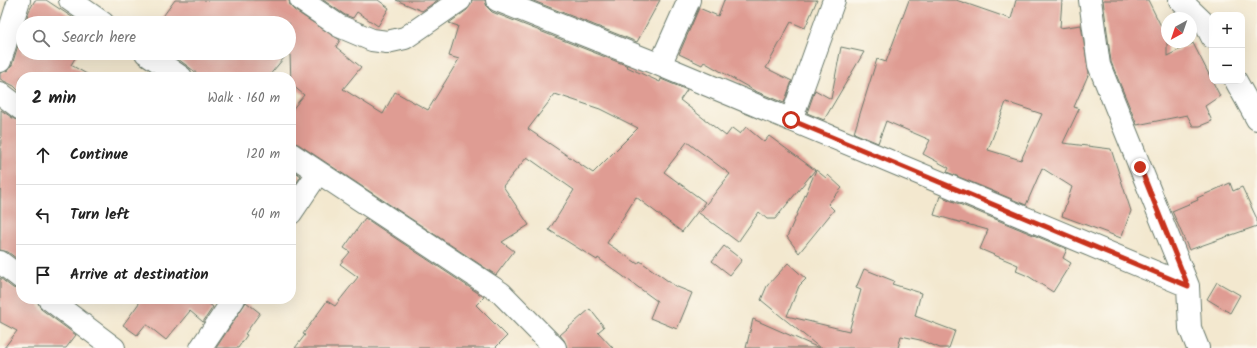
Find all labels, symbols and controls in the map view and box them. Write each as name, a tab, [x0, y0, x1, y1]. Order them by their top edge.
north arrow	[1161, 12, 1197, 48]
map controls	[1209, 12, 1245, 84]
button: +	[1209, 12, 1245, 48]
search box	[16, 16, 296, 60]
text: Search here	[62, 26, 136, 50]
icon: search	[30, 27, 52, 49]
button: −	[1209, 48, 1245, 84]
text: 2 min	[32, 85, 76, 112]
text: Walk · 160 m	[208, 88, 280, 109]
route start	[782, 111, 800, 129]
text: Continue	[70, 143, 128, 167]
icon: ahead	[32, 144, 54, 166]
text: 120 m	[246, 144, 280, 165]
route end	[1131, 158, 1149, 176]
text: Turn left	[70, 203, 130, 227]
icon: left	[32, 204, 54, 226]
text: 40 m	[251, 204, 280, 225]
text: Arrive at destination	[70, 263, 209, 287]
icon: arrive	[32, 264, 54, 286]

